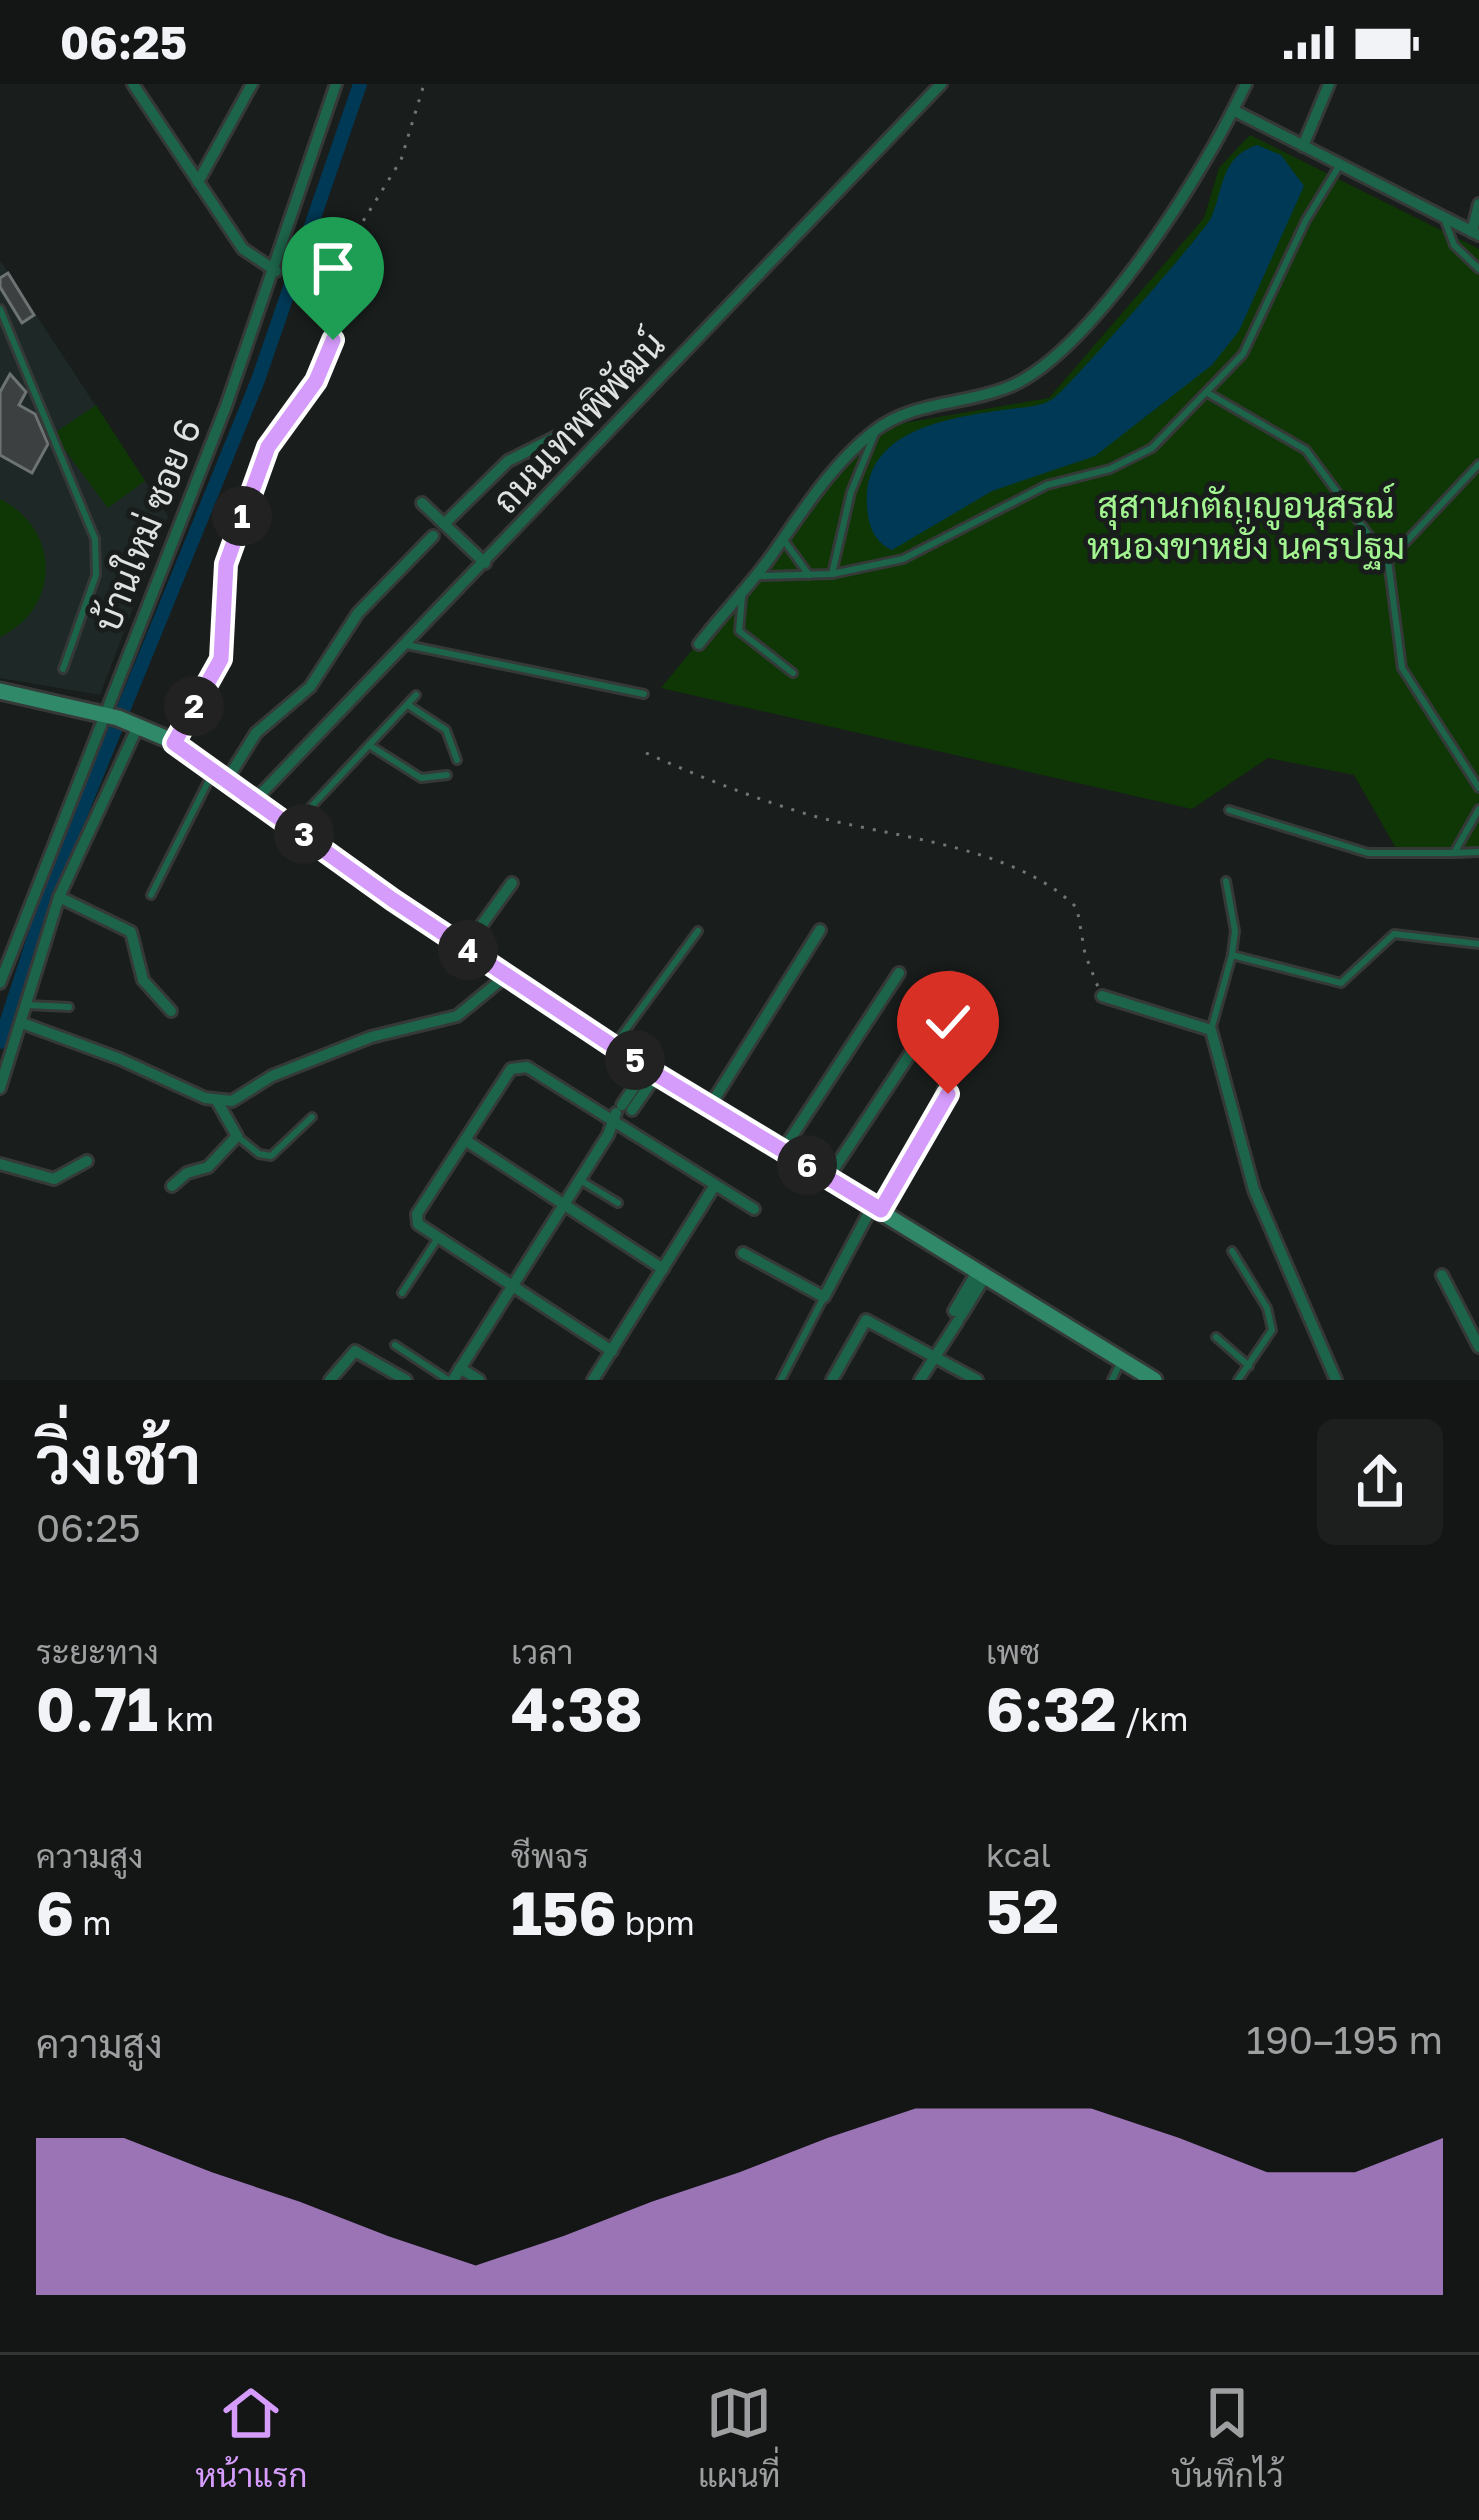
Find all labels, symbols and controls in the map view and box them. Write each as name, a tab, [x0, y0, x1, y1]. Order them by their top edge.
text: 06:25	[60, 15, 187, 69]
pin	[282, 217, 384, 340]
icon: arrive	[300, 235, 366, 301]
street label: ถนนเทพพิพัฒน์	[483, 322, 673, 522]
street label: บ้านใหม่ ซอย 6	[85, 412, 209, 638]
park label: สุสานกตัญญูอนุสรณ์ หนองขาหยั่ง นครปฐม	[1087, 483, 1405, 570]
pin: 1	[212, 486, 272, 546]
text: 1	[234, 496, 251, 535]
pin: 2	[164, 676, 224, 736]
text: 2	[184, 686, 204, 725]
pin: 3	[274, 804, 334, 864]
text: 3	[294, 814, 314, 853]
pin: 4	[438, 920, 498, 980]
text: 4	[458, 930, 478, 969]
pin	[897, 971, 999, 1094]
icon: check	[915, 989, 981, 1055]
pin: 5	[605, 1030, 665, 1090]
text: 5	[625, 1040, 645, 1079]
pin: 6	[777, 1135, 837, 1195]
text: 6	[797, 1145, 817, 1184]
text: วิ่งเช้า	[36, 1419, 201, 1499]
button: share	[1317, 1419, 1443, 1545]
text: 06:25	[36, 1504, 141, 1551]
text: ระยะทาง	[36, 1632, 159, 1671]
text: เวลา	[511, 1632, 573, 1671]
text: เพซ	[986, 1632, 1040, 1671]
text: 0.71	[36, 1672, 158, 1744]
text: 4:38	[511, 1672, 643, 1744]
text: 6:32	[986, 1672, 1117, 1744]
text: km	[158, 1699, 214, 1738]
text: /km	[1117, 1699, 1188, 1738]
text: kcal	[986, 1835, 1051, 1874]
text: ความสูง	[36, 1836, 143, 1875]
text: ชีพจร	[511, 1836, 589, 1875]
text: 52	[986, 1874, 1059, 1946]
text: 6	[36, 1876, 74, 1948]
text: 156	[511, 1876, 617, 1948]
text: m	[74, 1903, 112, 1942]
text: bpm	[617, 1903, 695, 1942]
text: 190–195 m	[1246, 2016, 1443, 2063]
text: ความสูง	[36, 2020, 163, 2067]
tab: หน้าแรก	[195, 2380, 307, 2495]
tab: แผนที่	[698, 2380, 780, 2495]
tab: บันทึกไว้	[1171, 2380, 1284, 2495]

